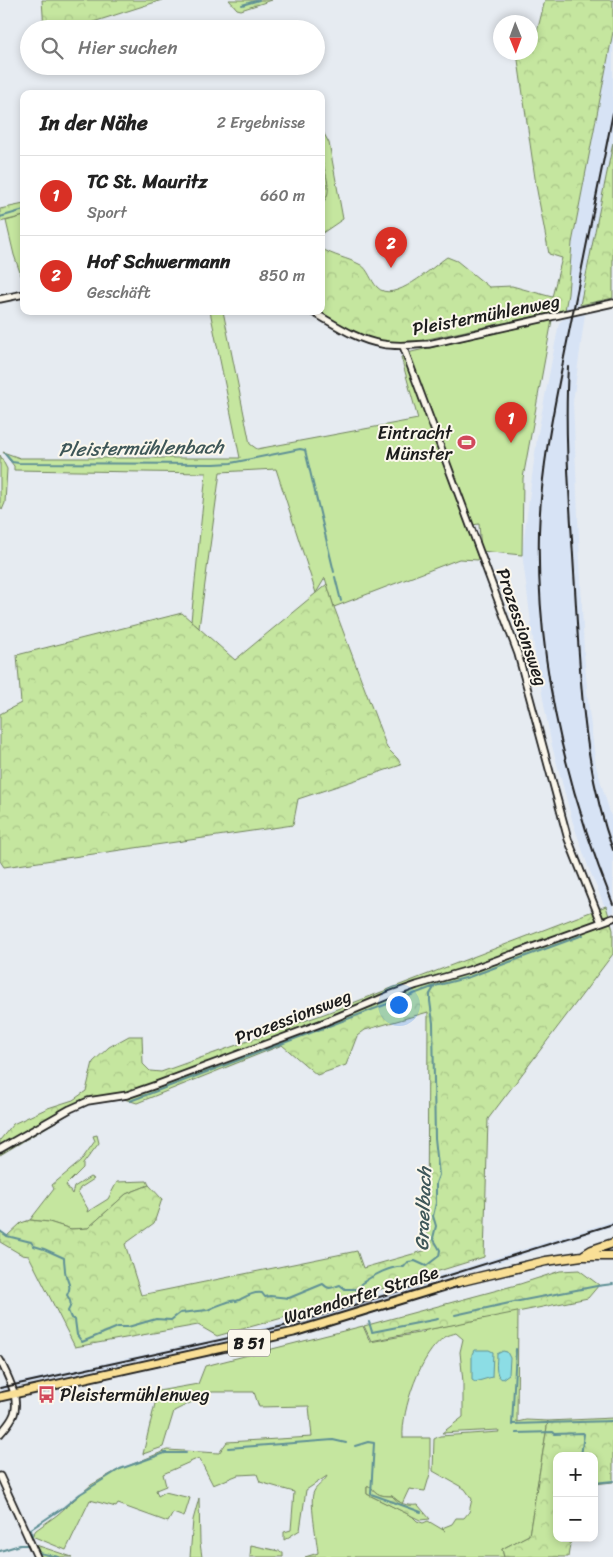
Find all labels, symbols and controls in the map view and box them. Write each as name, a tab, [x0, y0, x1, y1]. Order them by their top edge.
north arrow	[493, 15, 538, 60]
search box	[20, 20, 325, 75]
text: Hier suchen	[78, 31, 178, 64]
icon: search	[38, 34, 66, 62]
text: In der Nähe	[40, 104, 148, 142]
text: 2 Ergebnisse	[217, 108, 305, 137]
text: TC St. Mauritz	[87, 165, 207, 198]
text: 1	[53, 181, 59, 210]
text: 660 m	[260, 181, 305, 210]
text: Sport	[87, 198, 127, 227]
pin: 2	[375, 227, 407, 268]
text: Hof Schwermann	[87, 245, 230, 278]
text: 2	[51, 261, 61, 290]
text: 850 m	[259, 261, 305, 290]
text: Geschäft	[87, 278, 150, 307]
street label: Pleistermühlenweg	[410, 285, 562, 345]
pin: 1	[495, 402, 527, 443]
place label: Eintracht Münster	[377, 417, 454, 470]
water label: Pleistermühlenbach	[58, 430, 226, 466]
sports icon: Eintracht Münster	[456, 433, 476, 453]
street label: Prozessionsweg	[487, 564, 557, 690]
street label: Prozessionsweg	[230, 980, 356, 1054]
your location	[386, 992, 412, 1018]
water label: Graelbach	[405, 1165, 441, 1251]
street label: Warendorfer Straße	[279, 1256, 443, 1334]
road number: B 51	[228, 1330, 270, 1356]
place label: Pleistermühlenweg	[60, 1379, 210, 1411]
bus stop icon: Pleistermühlenweg	[36, 1385, 56, 1405]
map controls	[553, 1452, 598, 1542]
button: +	[553, 1452, 598, 1497]
button: −	[553, 1497, 598, 1542]

